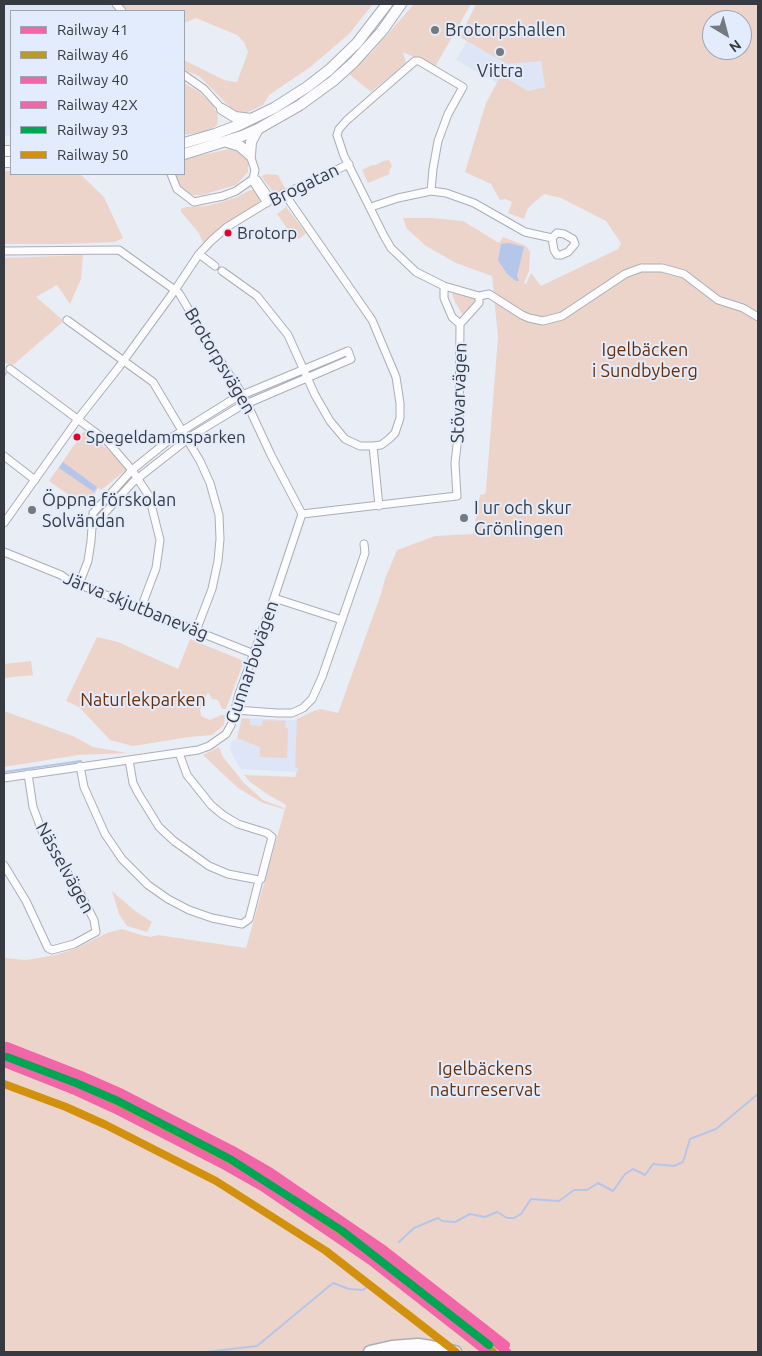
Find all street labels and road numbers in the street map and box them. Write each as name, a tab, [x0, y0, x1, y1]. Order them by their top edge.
street label: Brogatan	[266, 159, 342, 211]
street label: Brotorpsvägen	[180, 304, 260, 418]
street label: Stövarvägen	[446, 342, 472, 444]
street label: Järva skjutbaneväg	[60, 567, 212, 645]
street label: Gunnarbovägen	[221, 598, 283, 726]
street label: Nässelvägen	[31, 819, 99, 917]

